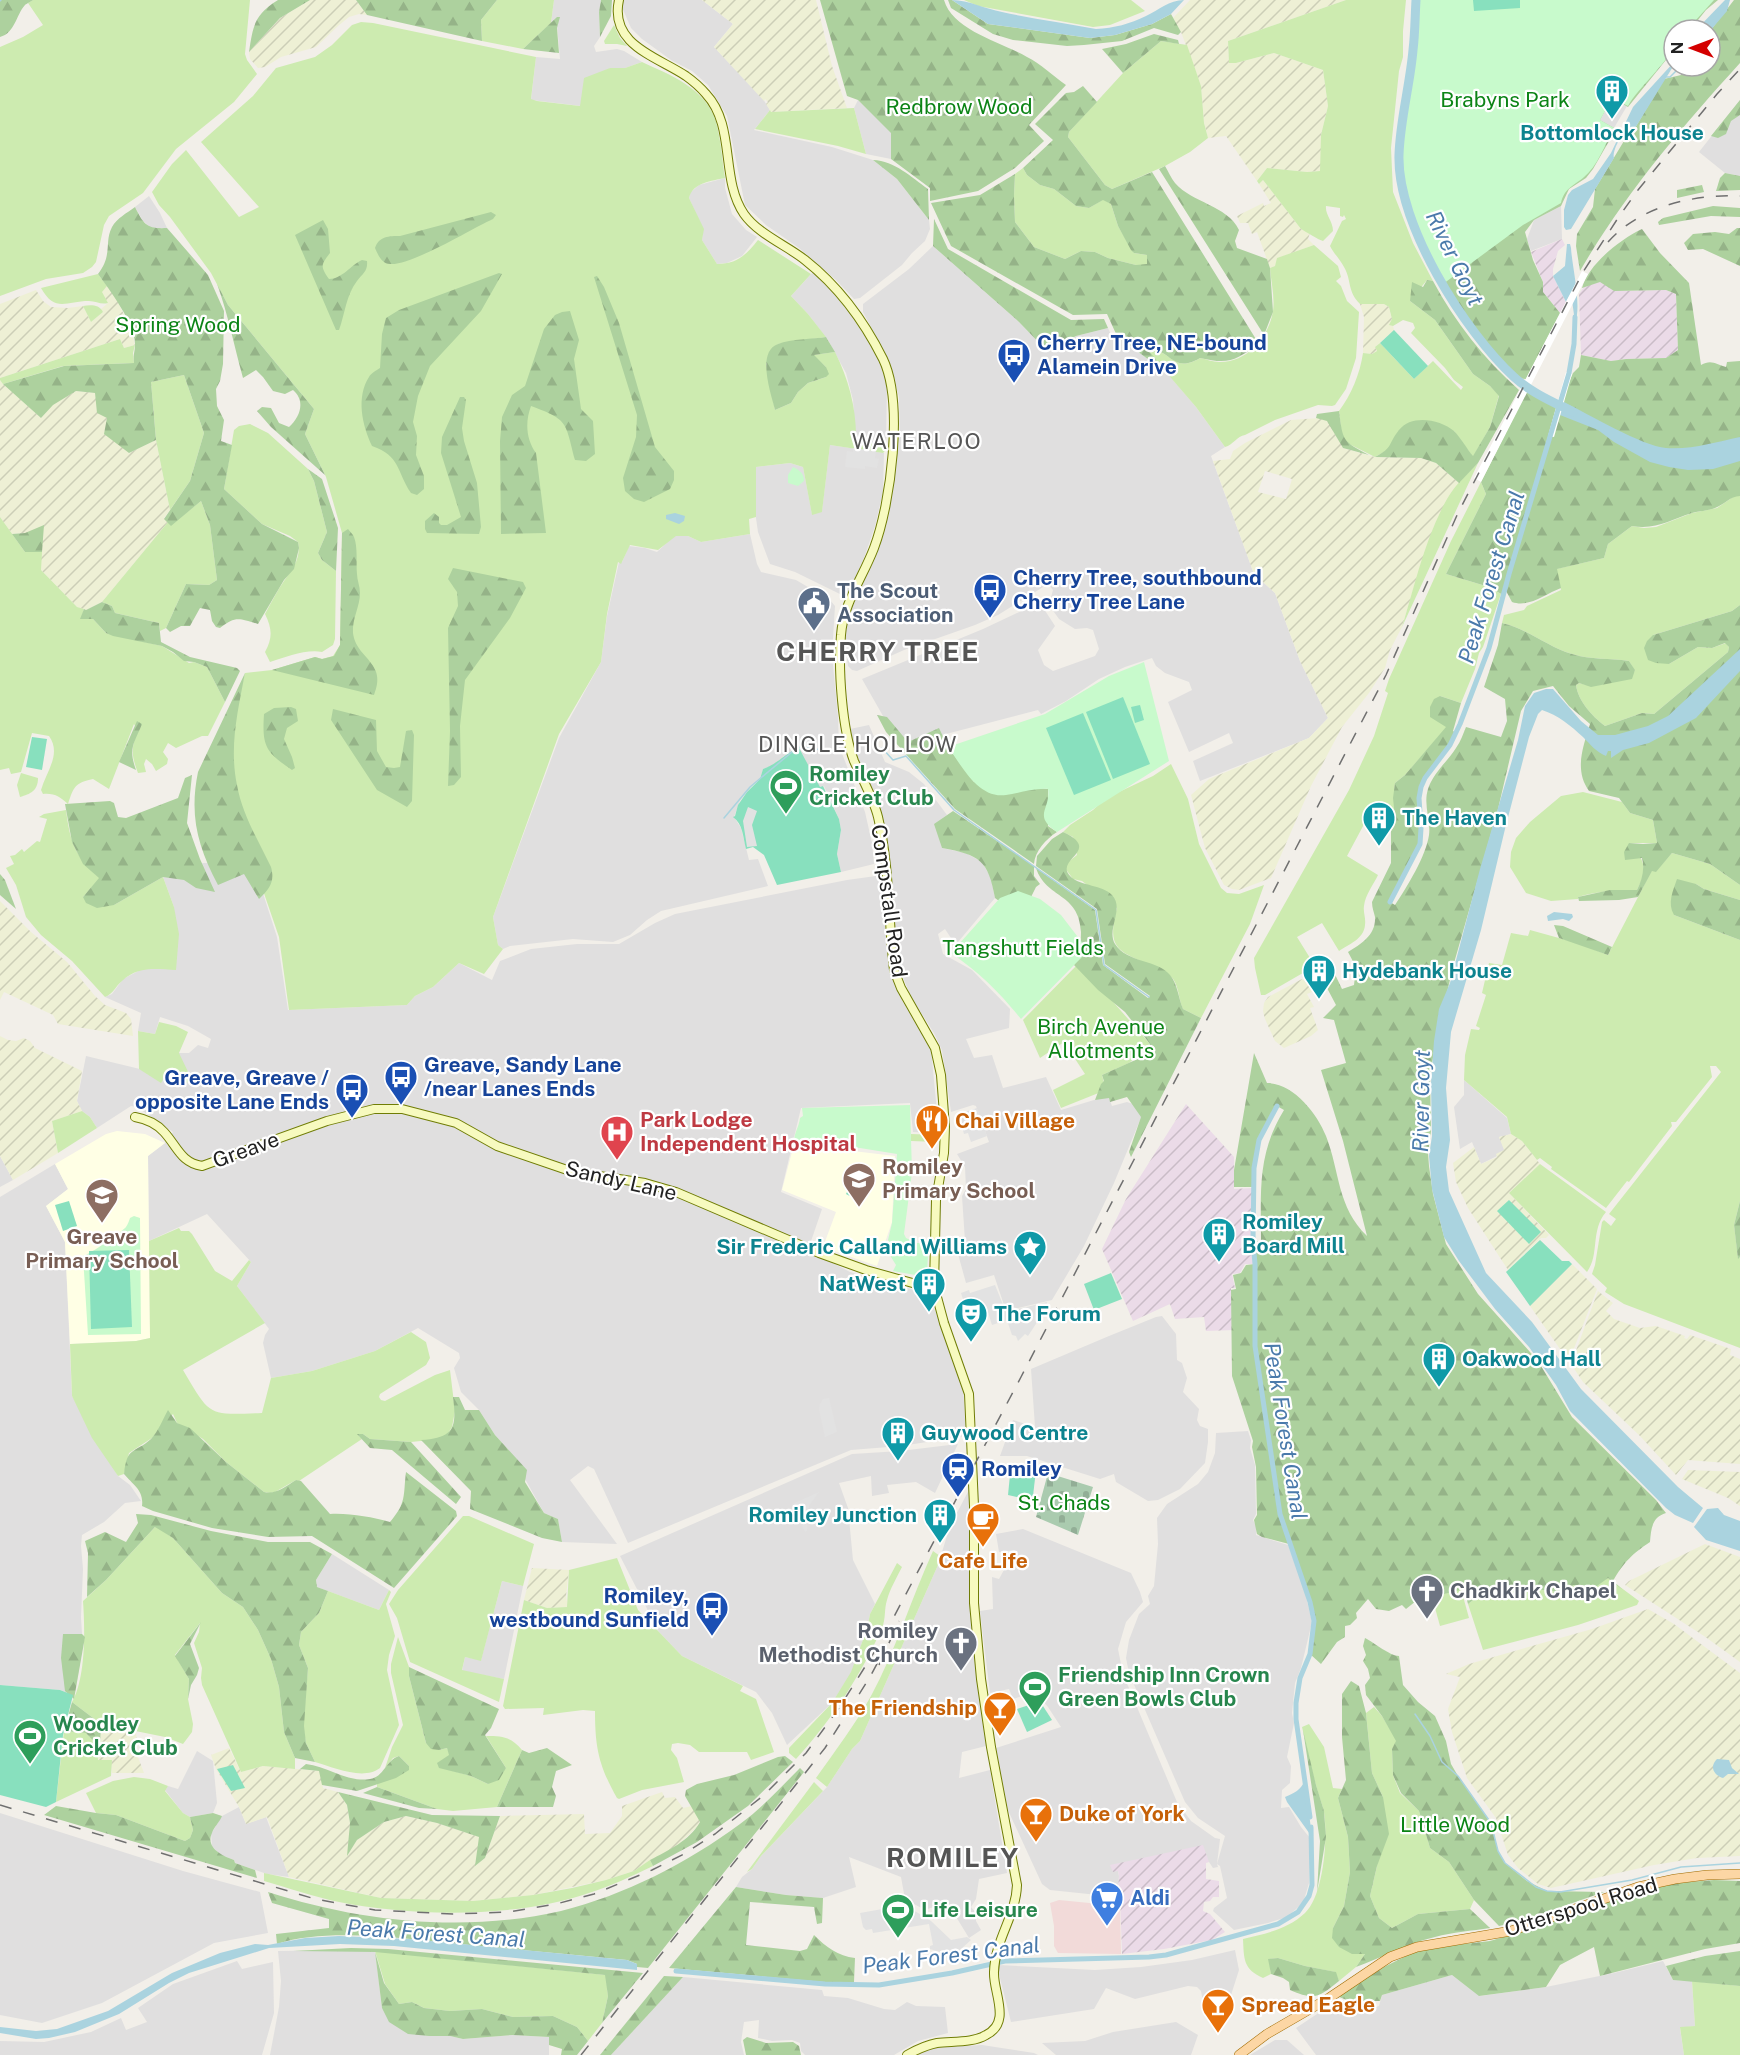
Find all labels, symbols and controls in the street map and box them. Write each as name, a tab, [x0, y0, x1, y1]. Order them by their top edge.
north arrow	[1662, 18, 1722, 78]
text: N	[1668, 42, 1687, 54]
building icon: Bottomlock House	[1594, 73, 1630, 120]
park label: Brabyns Park	[1440, 87, 1570, 112]
park label: Redbrow Wood	[886, 94, 1033, 119]
place label: Bottomlock House	[1520, 120, 1704, 145]
water label: River Goyt	[1421, 206, 1489, 310]
park label: Spring Wood	[115, 312, 241, 337]
place label: Cherry Tree, NE-bound Alamein Drive	[1037, 330, 1267, 379]
bus stop icon: Cherry Tree, NE-bound Alamein Drive	[996, 337, 1032, 384]
district label: WATERLOO	[852, 428, 982, 454]
water label: Peak Forest Canal	[1452, 488, 1530, 666]
place label: Cherry Tree, southbound Cherry Tree Lane	[1013, 565, 1262, 614]
bus stop icon: Cherry Tree, southbound Cherry Tree Lane	[972, 572, 1008, 619]
place label: The Scout Association	[837, 578, 954, 627]
public building icon: The Scout Association	[796, 585, 832, 632]
district label: CHERRY TREE	[776, 635, 980, 667]
district label: DINGLE HOLLOW	[758, 731, 958, 757]
place label: Romiley Cricket Club	[809, 761, 934, 810]
sports icon: Romiley Cricket Club	[768, 768, 804, 815]
building icon: The Haven	[1361, 800, 1397, 847]
place label: The Haven	[1402, 805, 1507, 830]
street label: Compstall Road	[866, 823, 913, 979]
park label: Tangshutt Fields	[942, 935, 1104, 960]
building icon: Hydebank House	[1301, 953, 1337, 1000]
place label: Hydebank House	[1342, 958, 1512, 983]
park label: Birch Avenue Allotments	[1037, 1014, 1165, 1063]
water label: River Goyt	[1407, 1049, 1435, 1152]
place label: Greave, Sandy Lane /near Lanes Ends	[424, 1052, 622, 1101]
bus stop icon: Greave, Sandy Lane /near Lanes Ends	[383, 1059, 419, 1106]
place label: Greave, Greave / opposite Lane Ends	[135, 1065, 329, 1114]
bus stop icon: Greave, Greave / opposite Lane Ends	[334, 1072, 370, 1119]
restaurant icon: Chai Village	[914, 1103, 950, 1150]
place label: Park Lodge Independent Hospital	[640, 1107, 857, 1156]
place label: Chai Village	[955, 1108, 1075, 1133]
hospital icon: Park Lodge Independent Hospital	[599, 1114, 635, 1161]
street label: Greave	[209, 1126, 282, 1173]
place label: Romiley Primary School	[882, 1154, 1035, 1203]
street label: Sandy Lane	[563, 1156, 679, 1206]
school or university icon: Romiley Primary School	[841, 1161, 877, 1208]
school or university icon: Greave Primary School	[84, 1177, 120, 1224]
place label: Romiley Board Mill	[1242, 1209, 1345, 1258]
building icon: Romiley Board Mill	[1201, 1216, 1237, 1263]
place label: Greave Primary School	[25, 1224, 179, 1273]
place icon: Sir Frederic Calland Williams	[1012, 1229, 1048, 1276]
place label: Sir Frederic Calland Williams	[716, 1234, 1007, 1259]
building icon: NatWest	[911, 1266, 947, 1313]
place label: NatWest	[819, 1271, 906, 1296]
theatre icon: The Forum	[953, 1296, 989, 1343]
place label: The Forum	[994, 1301, 1101, 1326]
water label: Peak Forest Canal	[1259, 1341, 1313, 1521]
building icon: Oakwood Hall	[1421, 1341, 1457, 1388]
place label: Oakwood Hall	[1462, 1346, 1602, 1371]
building icon: Guywood Centre	[880, 1415, 916, 1462]
place label: Guywood Centre	[921, 1420, 1088, 1445]
station icon: Romiley	[940, 1451, 976, 1498]
place label: Romiley	[981, 1456, 1062, 1481]
park label: St. Chads	[1018, 1490, 1110, 1515]
building icon: Romiley Junction	[922, 1497, 958, 1544]
cafe icon: Cafe Life	[965, 1501, 1001, 1548]
place label: Romiley Junction	[748, 1502, 917, 1527]
place label: Cafe Life	[938, 1548, 1028, 1573]
church icon: Chadkirk Chapel	[1409, 1573, 1445, 1620]
place label: Chadkirk Chapel	[1450, 1578, 1617, 1603]
place label: Romiley, westbound Sunfield	[489, 1583, 689, 1632]
bus stop icon: Romiley, westbound Sunfield	[694, 1590, 730, 1637]
place label: Romiley Methodist Church	[758, 1618, 938, 1667]
church icon: Romiley Methodist Church	[943, 1625, 979, 1672]
place label: Friendship Inn Crown Green Bowls Club	[1058, 1662, 1270, 1711]
sports icon: Friendship Inn Crown Green Bowls Club	[1017, 1669, 1053, 1716]
bar icon: The Friendship	[982, 1690, 1018, 1737]
place label: The Friendship	[828, 1695, 977, 1720]
place label: Woodley Cricket Club	[53, 1711, 178, 1760]
sports icon: Woodley Cricket Club	[12, 1718, 48, 1765]
bar icon: Duke of York	[1018, 1796, 1054, 1843]
place label: Duke of York	[1059, 1801, 1185, 1826]
park label: Little Wood	[1400, 1812, 1510, 1837]
district label: ROMILEY	[886, 1841, 1020, 1873]
street label: Otterspool Road	[1501, 1871, 1660, 1942]
supermarket icon: Aldi	[1089, 1880, 1125, 1927]
place label: Aldi	[1130, 1885, 1170, 1910]
sports icon: Life Leisure	[880, 1892, 916, 1939]
place label: Life Leisure	[921, 1897, 1038, 1922]
water label: Peak Forest Canal	[346, 1914, 526, 1952]
water label: Peak Forest Canal	[861, 1931, 1041, 1979]
bar icon: Spread Eagle	[1200, 1987, 1236, 2034]
place label: Spread Eagle	[1241, 1992, 1375, 2017]

